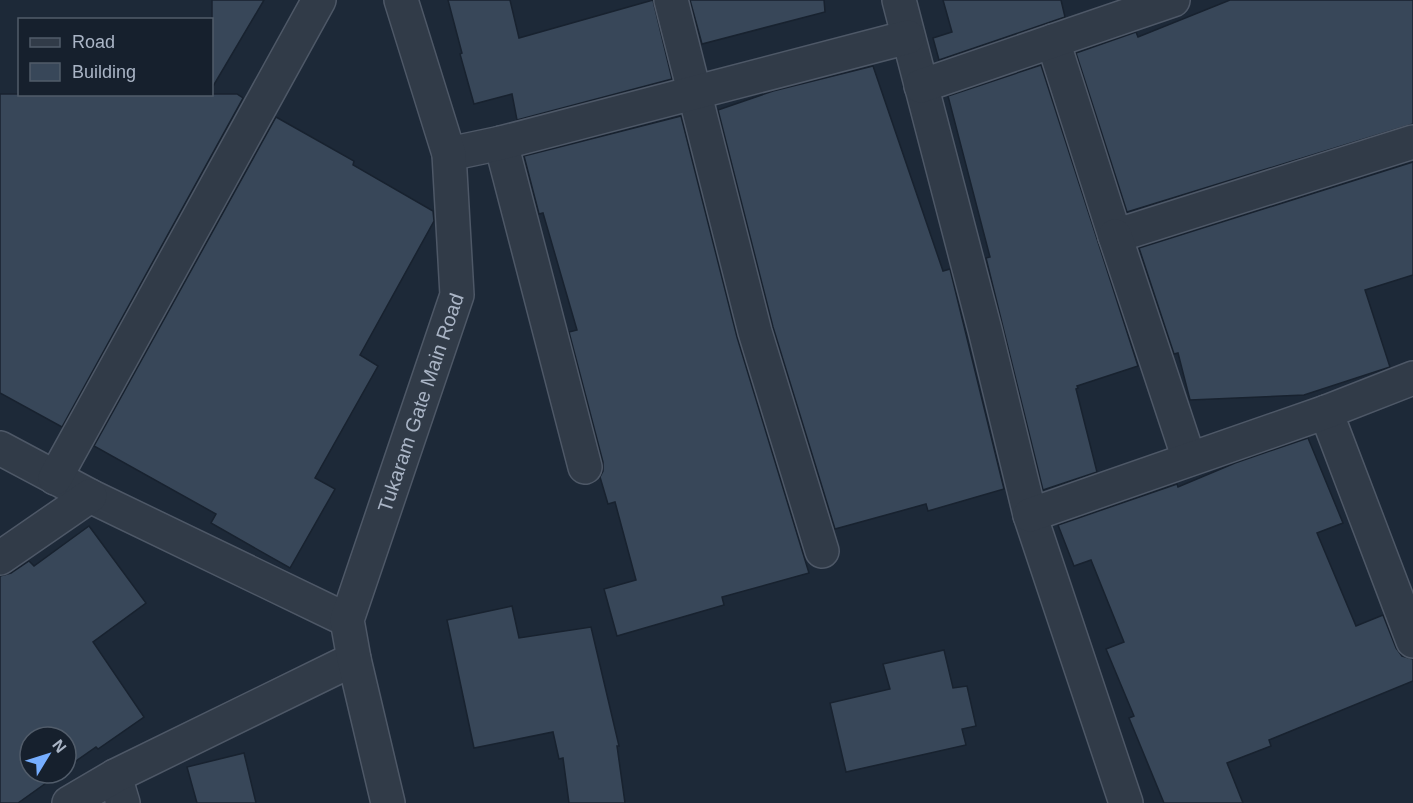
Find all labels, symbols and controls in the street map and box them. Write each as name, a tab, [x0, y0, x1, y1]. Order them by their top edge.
legend	[18, 18, 213, 96]
text: Road	[72, 32, 115, 52]
text: Building	[72, 62, 136, 82]
street label: Tukaram Gate Main Road	[373, 290, 468, 515]
north arrow	[18, 725, 78, 785]
text: N	[49, 736, 70, 756]

